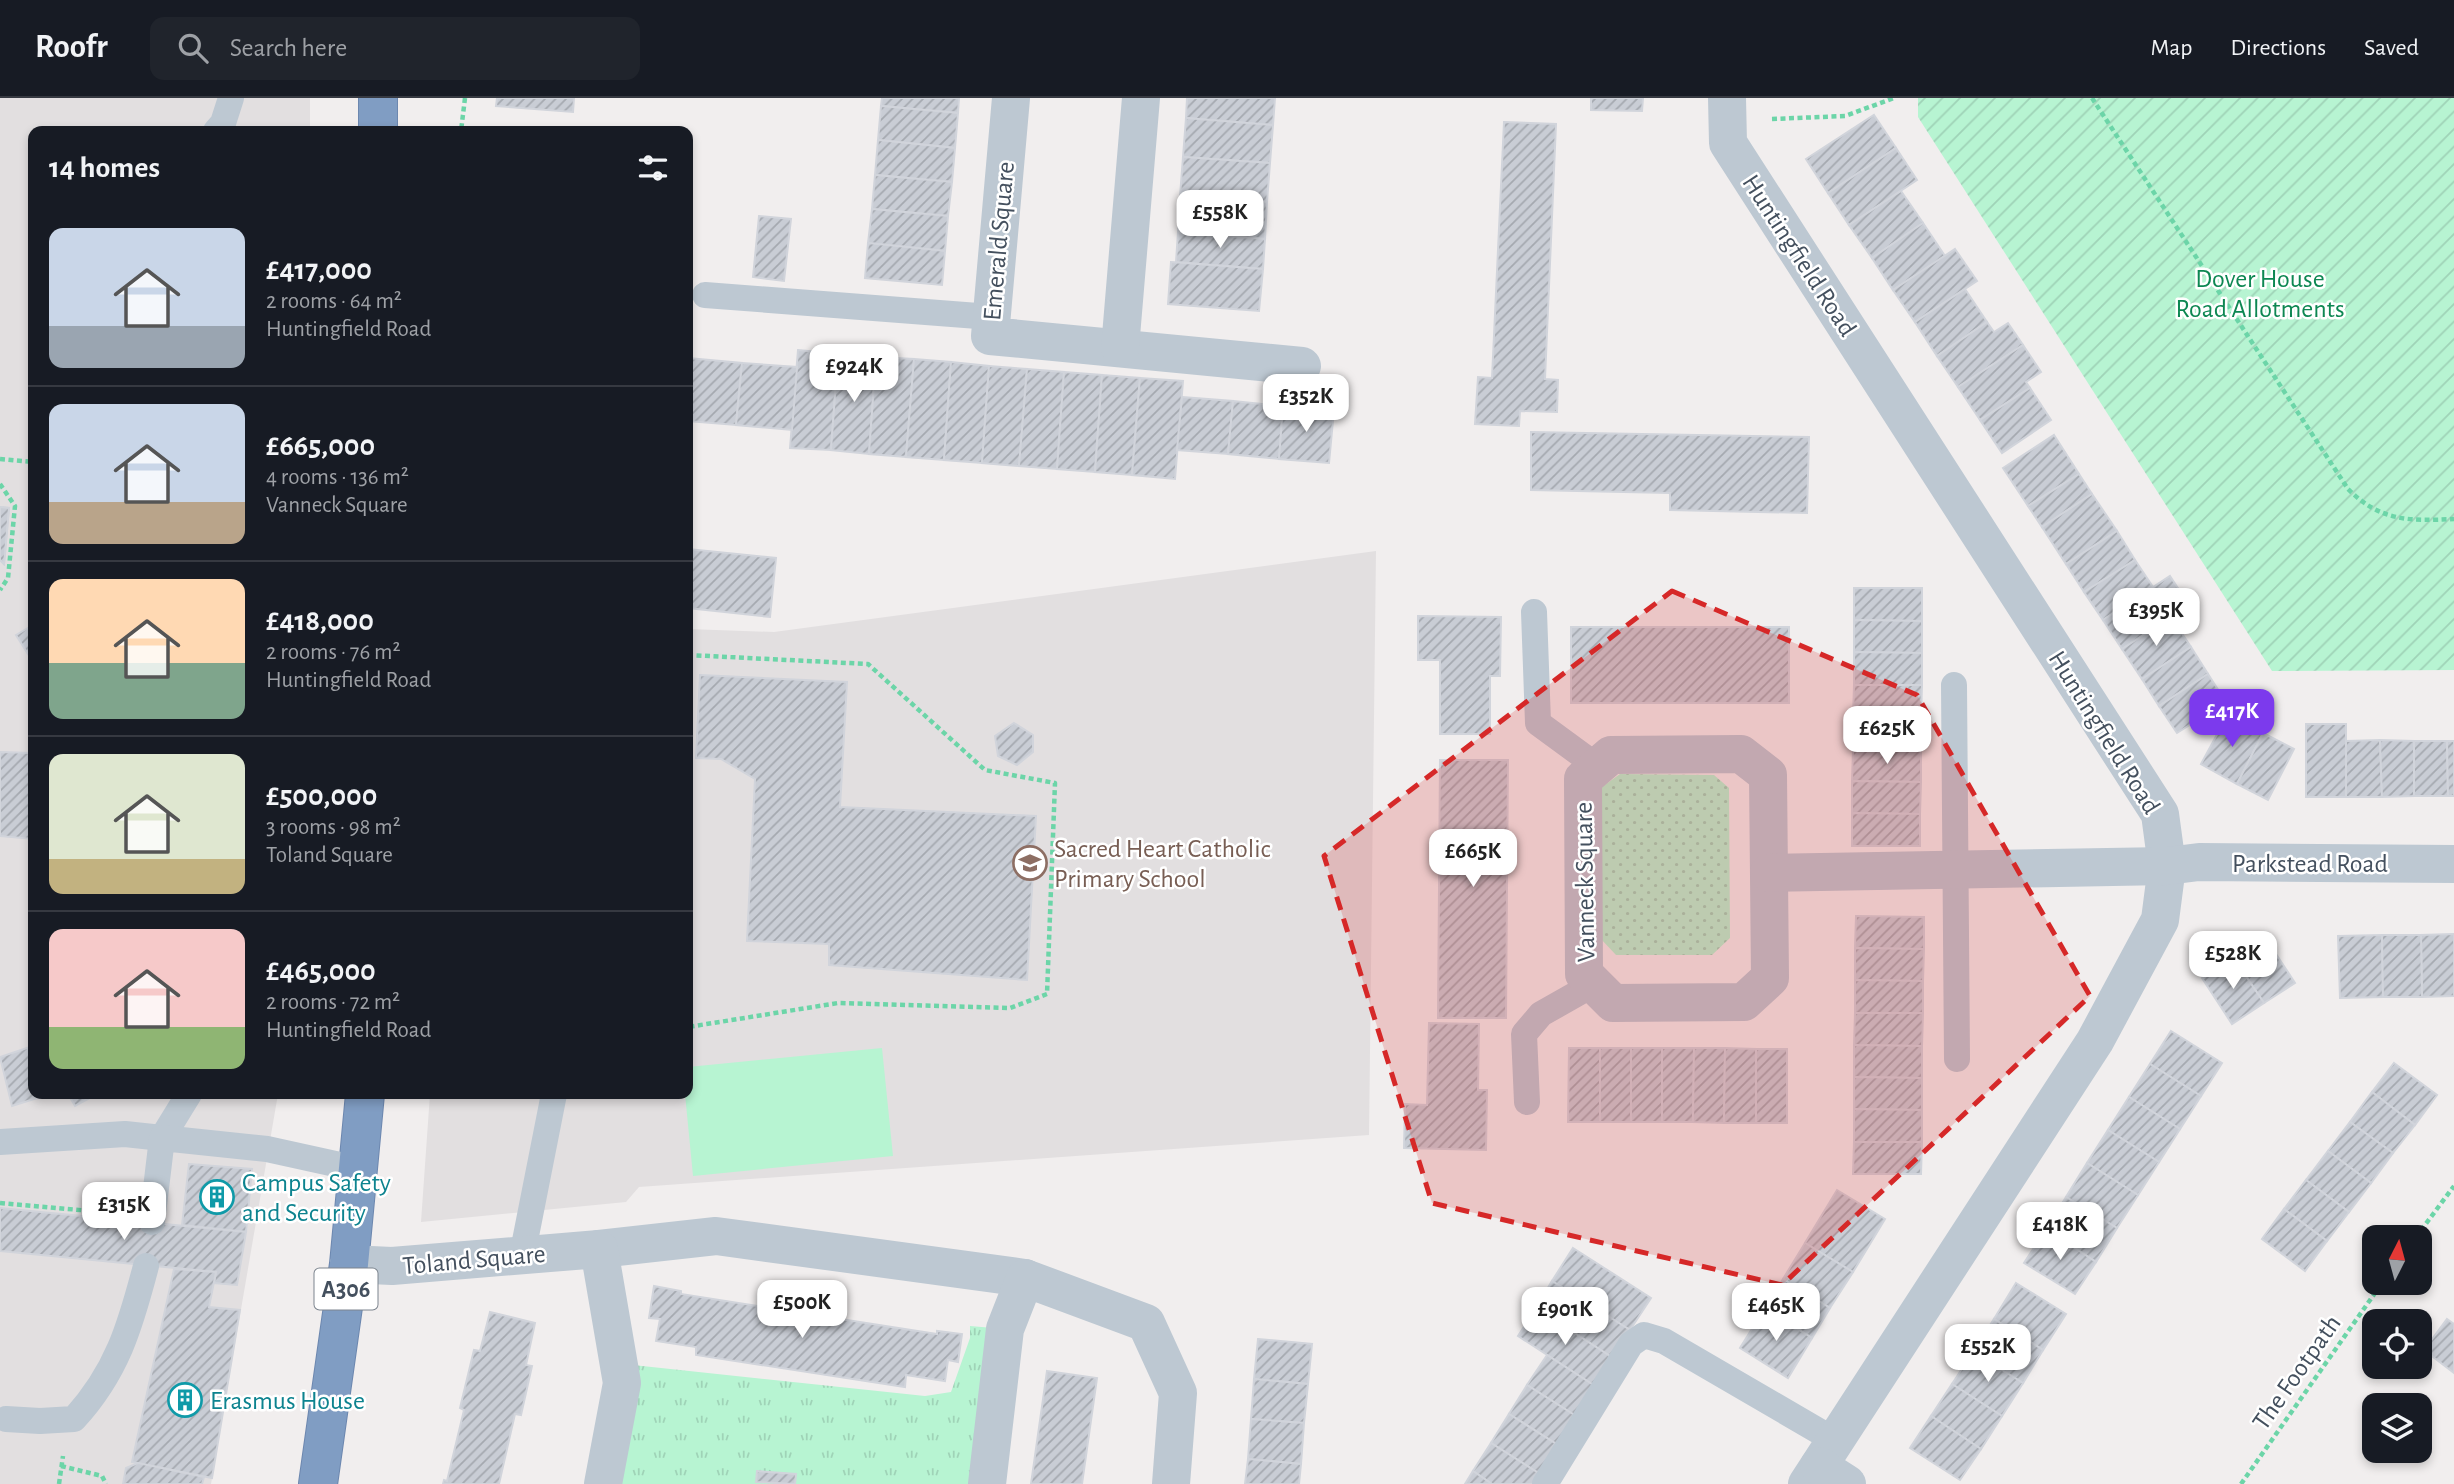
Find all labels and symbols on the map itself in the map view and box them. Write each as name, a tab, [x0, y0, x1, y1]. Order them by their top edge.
street label: Emerald Square	[979, 160, 1019, 322]
street label: Huntingfield Road	[1737, 170, 1861, 341]
pin: £558K	[1171, 190, 1269, 250]
park label: Dover House Road Allotments	[2175, 266, 2345, 322]
pin: £924K	[805, 344, 903, 404]
pin: £352K	[1257, 374, 1355, 434]
pin: £395K	[2107, 588, 2205, 648]
street label: Huntingfield Road	[2044, 646, 2165, 819]
pin: £417K	[2183, 690, 2281, 749]
pin: £625K	[1838, 706, 1936, 766]
street label: Vanneck Square	[1571, 802, 1599, 962]
pin: £665K	[1424, 830, 1522, 889]
place label: Sacred Heart Catholic Primary School	[1054, 836, 1270, 892]
school or university icon: Sacred Heart Catholic Primary School	[1011, 844, 1049, 882]
street label: Parkstead Road	[2232, 851, 2388, 877]
pin: £528K	[2184, 932, 2282, 991]
place label: Campus Safety and Security	[242, 1170, 391, 1226]
building icon: Campus Safety and Security	[198, 1178, 236, 1216]
pin: £315K	[75, 1182, 173, 1242]
pin: £418K	[2011, 1202, 2109, 1262]
north arrow	[2362, 1225, 2432, 1295]
street label: Toland Square	[401, 1241, 547, 1279]
road number: A306	[314, 1268, 378, 1310]
pin: £500K	[753, 1280, 851, 1340]
pin: £465K	[1727, 1284, 1825, 1343]
pin: £901K	[1516, 1288, 1614, 1347]
street label: The Footpath	[2248, 1310, 2346, 1435]
pin: £552K	[1939, 1324, 2037, 1384]
building icon: Erasmus House	[166, 1381, 204, 1419]
place label: Erasmus House	[210, 1388, 365, 1414]

